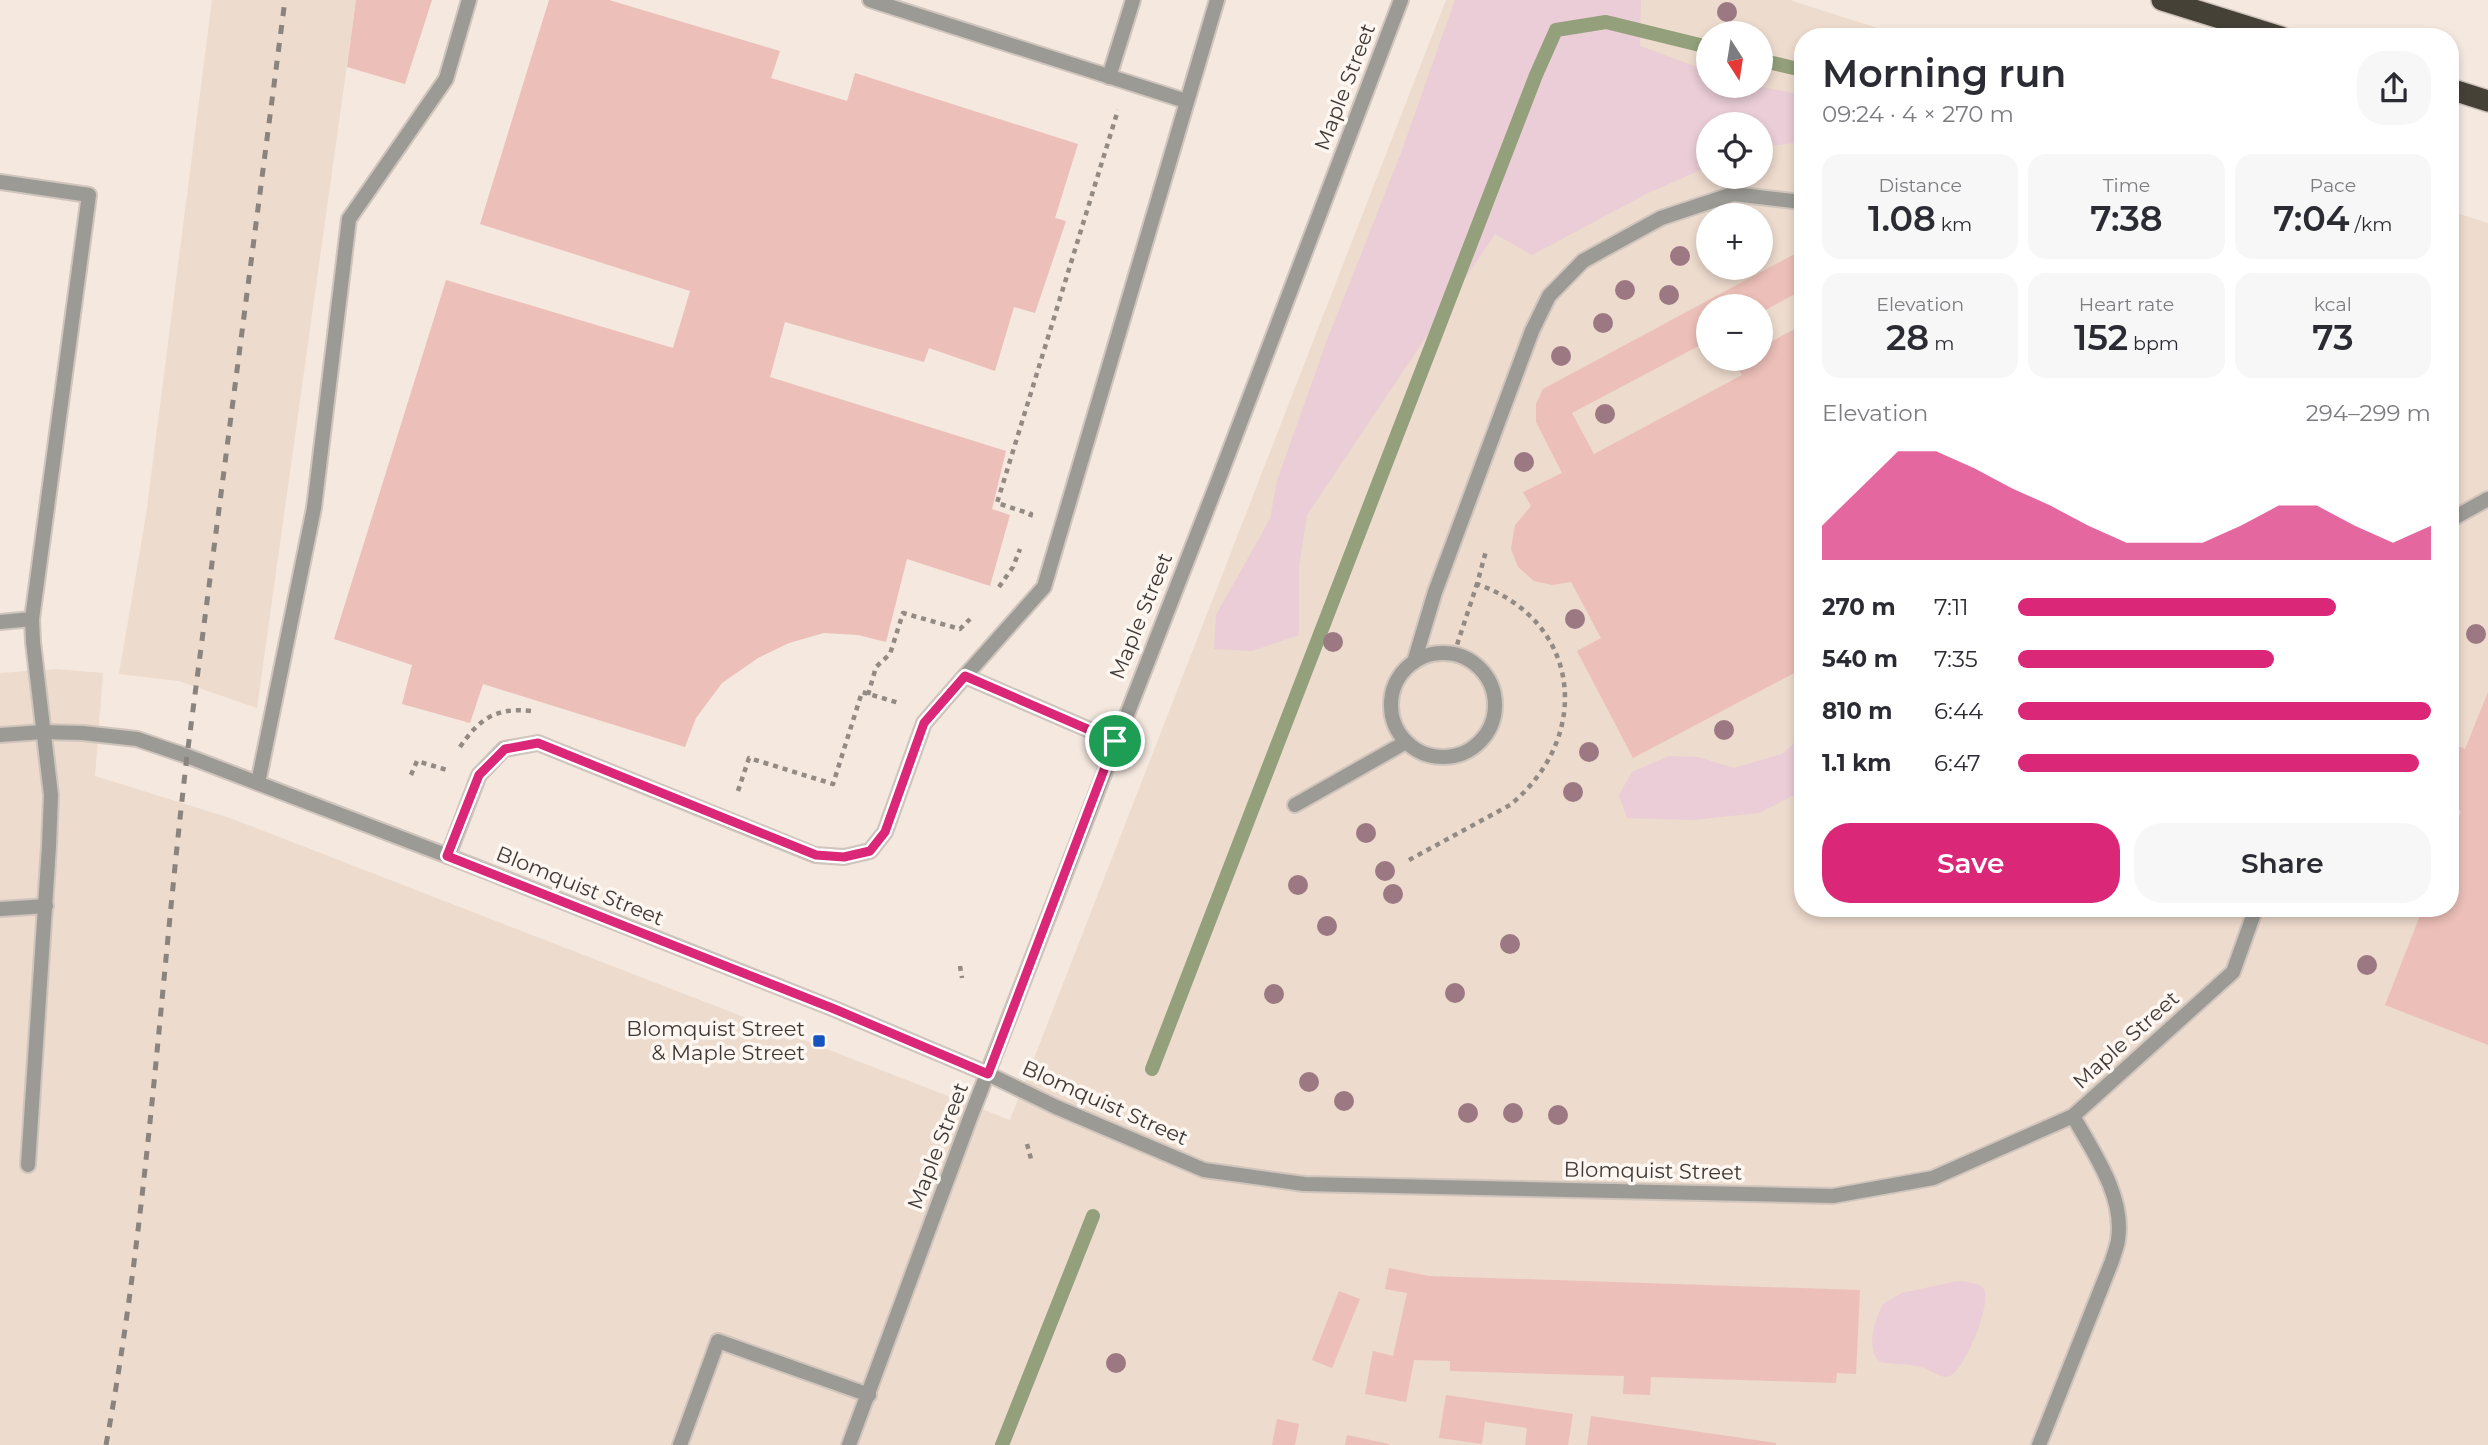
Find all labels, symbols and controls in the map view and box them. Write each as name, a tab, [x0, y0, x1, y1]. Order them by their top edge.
street label: Maple Street	[1309, 20, 1380, 154]
north arrow	[1696, 21, 1773, 98]
map controls	[1696, 21, 1773, 371]
text: Morning run	[1822, 50, 2066, 97]
button: share	[2357, 51, 2431, 125]
text: 09:24 · 4 × 270 m	[1822, 100, 2014, 128]
button: locate	[1696, 112, 1773, 189]
text: Distance	[1878, 174, 1962, 197]
text: Time	[2103, 174, 2150, 197]
text: Pace	[2310, 174, 2356, 197]
text: 1.08	[1868, 197, 1936, 240]
text: 7:38	[2090, 197, 2163, 240]
text: 7:04	[2273, 197, 2350, 240]
button: +	[1696, 203, 1773, 280]
text: km	[1936, 213, 1972, 236]
text: /km	[2350, 213, 2392, 236]
text: Elevation	[1876, 293, 1964, 316]
text: Heart rate	[2079, 293, 2174, 316]
text: kcal	[2314, 293, 2352, 316]
button: −	[1696, 294, 1773, 371]
text: 28	[1886, 316, 1929, 359]
text: 152	[2074, 316, 2128, 359]
text: 73	[2312, 316, 2354, 359]
text: m	[1929, 332, 1954, 355]
text: bpm	[2128, 332, 2179, 355]
text: Elevation	[1822, 399, 1928, 427]
text: 294–299 m	[2306, 399, 2431, 427]
street label: Maple Street	[1104, 549, 1177, 683]
text: 270 m	[1822, 593, 1896, 621]
text: 7:11	[1934, 593, 1969, 621]
text: 540 m	[1822, 645, 1898, 673]
text: 7:35	[1934, 645, 1978, 673]
text: 810 m	[1822, 697, 1892, 725]
text: 6:44	[1934, 697, 1983, 725]
pin	[1085, 711, 1145, 771]
icon: arrive	[1096, 722, 1134, 760]
text: 1.1 km	[1822, 749, 1891, 777]
text: 6:47	[1934, 749, 1981, 777]
button: Save	[1822, 823, 2120, 903]
button: Share	[2134, 823, 2431, 903]
street label: Blomquist Street	[493, 840, 668, 931]
street label: Maple Street	[2068, 986, 2184, 1094]
place label: Blomquist Street & Maple Street	[626, 1016, 805, 1065]
marker: Blomquist Street & Maple Street	[811, 1033, 827, 1049]
street label: Blomquist Street	[1018, 1055, 1192, 1150]
street label: Maple Street	[902, 1079, 973, 1213]
street label: Blomquist Street	[1563, 1156, 1743, 1185]

